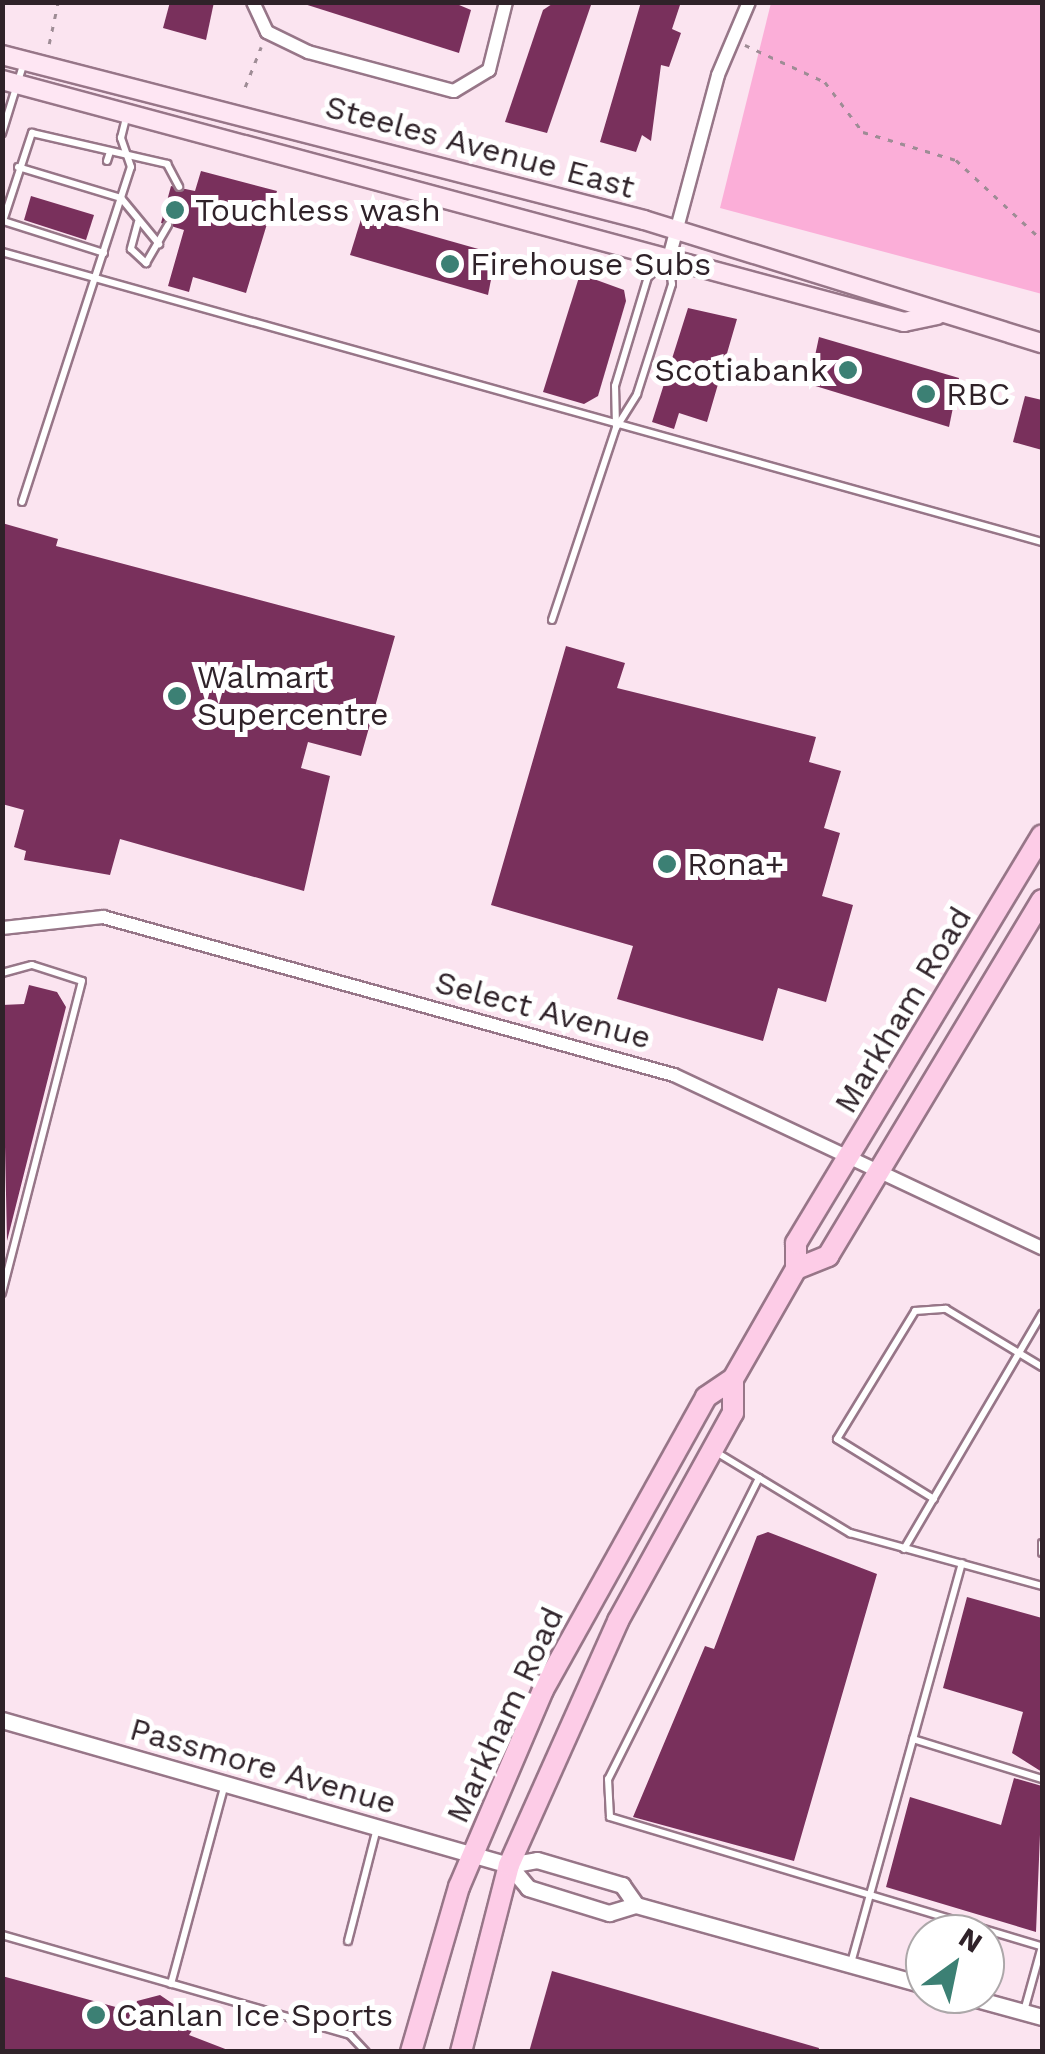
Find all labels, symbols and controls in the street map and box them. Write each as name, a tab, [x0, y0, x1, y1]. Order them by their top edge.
street label: Steeles Avenue East	[321, 87, 639, 207]
place label: Touchless wash	[195, 191, 442, 229]
marker: Touchless wash	[164, 199, 186, 221]
place label: Firehouse Subs	[470, 245, 711, 283]
marker: Firehouse Subs	[439, 253, 461, 275]
place label: Scotiabank	[654, 351, 828, 389]
marker: Scotiabank	[837, 359, 859, 381]
place label: RBC	[946, 375, 1010, 413]
marker: RBC	[915, 383, 937, 405]
place label: Walmart Supercentre	[197, 659, 389, 734]
marker: Walmart Supercentre	[166, 685, 188, 707]
place label: Rona+	[687, 845, 784, 883]
marker: Rona+	[656, 853, 678, 875]
street label: Markham Road	[826, 900, 980, 1120]
street label: Select Avenue	[430, 963, 656, 1057]
street label: Markham Road	[438, 1601, 572, 1829]
street label: Passmore Avenue	[125, 1709, 401, 1823]
north arrow	[905, 1914, 1005, 2014]
text: N	[953, 1921, 988, 1960]
place label: Canlan Ice Sports	[116, 1996, 393, 2034]
marker: Canlan Ice Sports	[85, 2004, 107, 2026]

